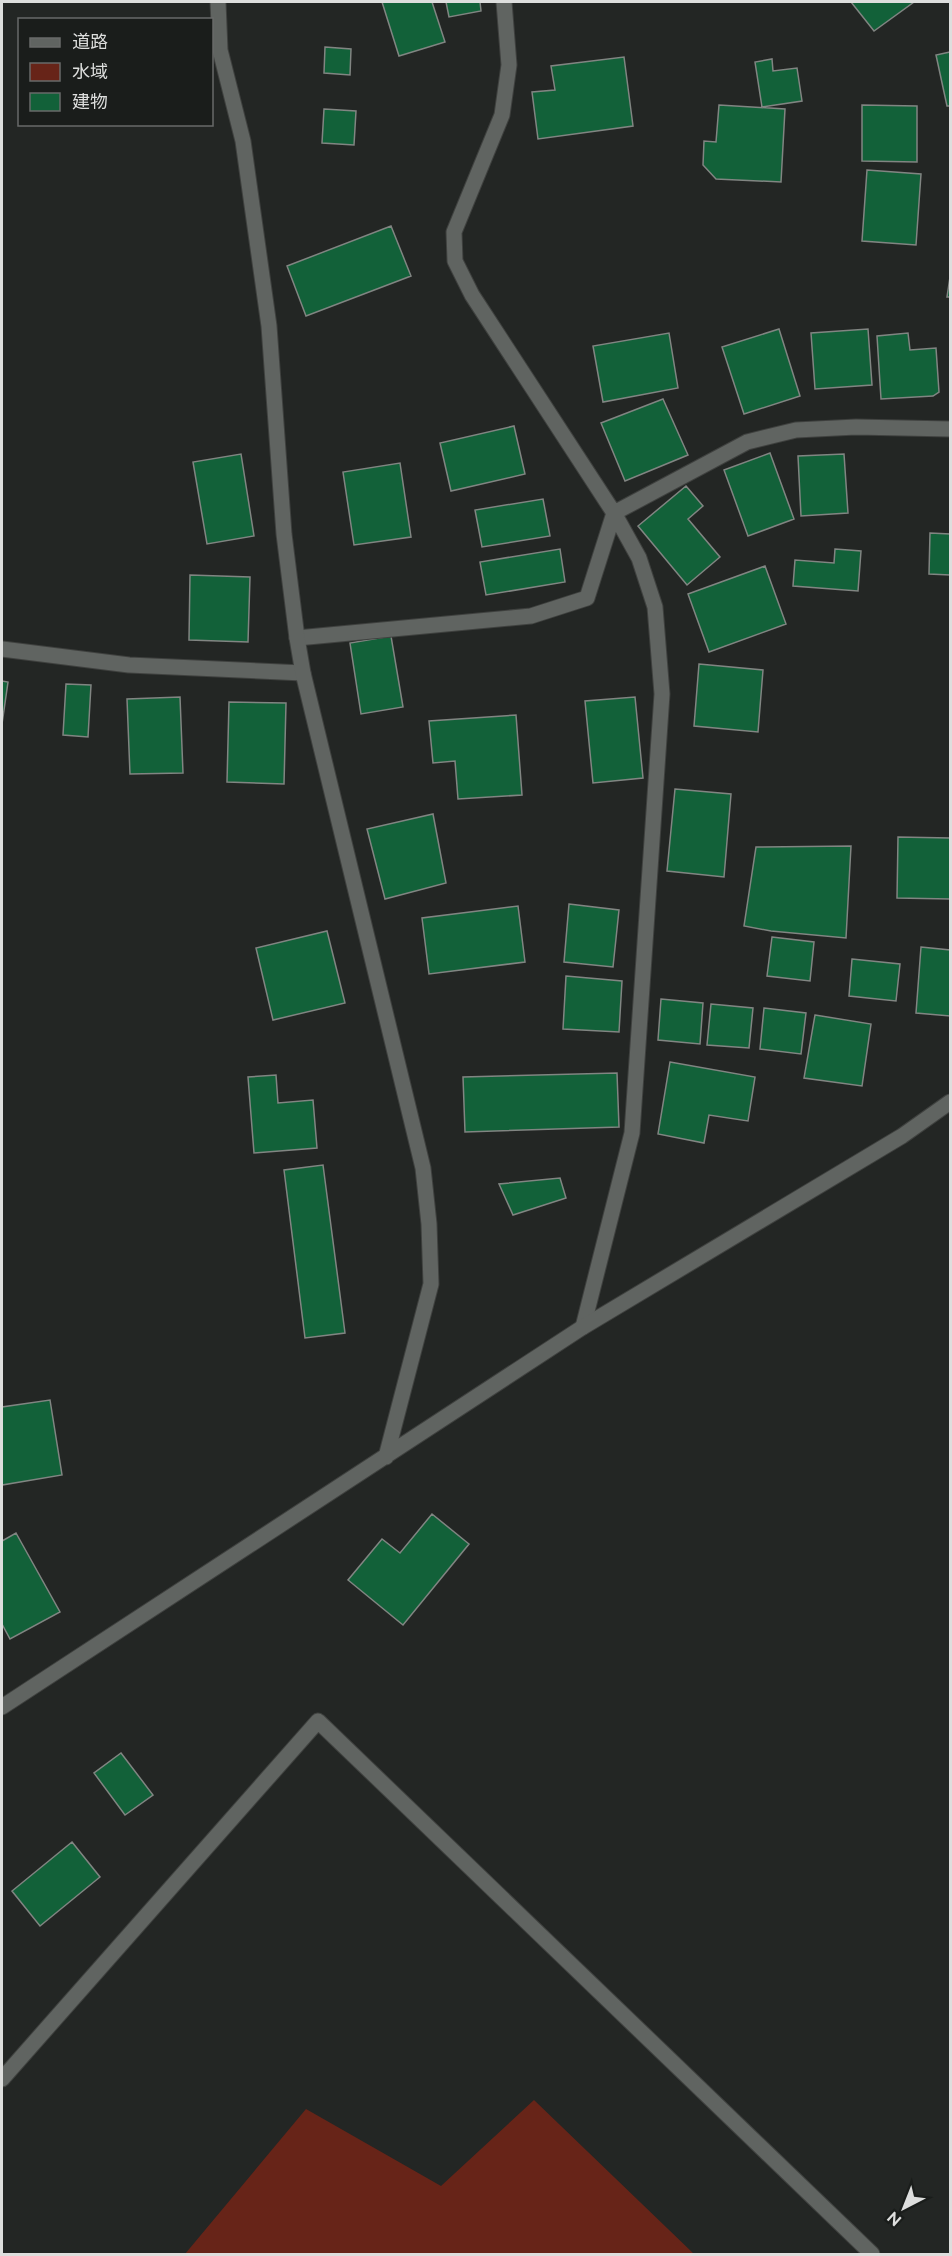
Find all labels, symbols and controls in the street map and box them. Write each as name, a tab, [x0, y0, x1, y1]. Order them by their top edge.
legend	[18, 18, 213, 126]
text: 道路	[72, 31, 108, 52]
text: 水域	[72, 61, 108, 82]
text: 建物	[72, 91, 108, 112]
north arrow	[874, 2178, 934, 2238]
text: N	[883, 2208, 905, 2230]

